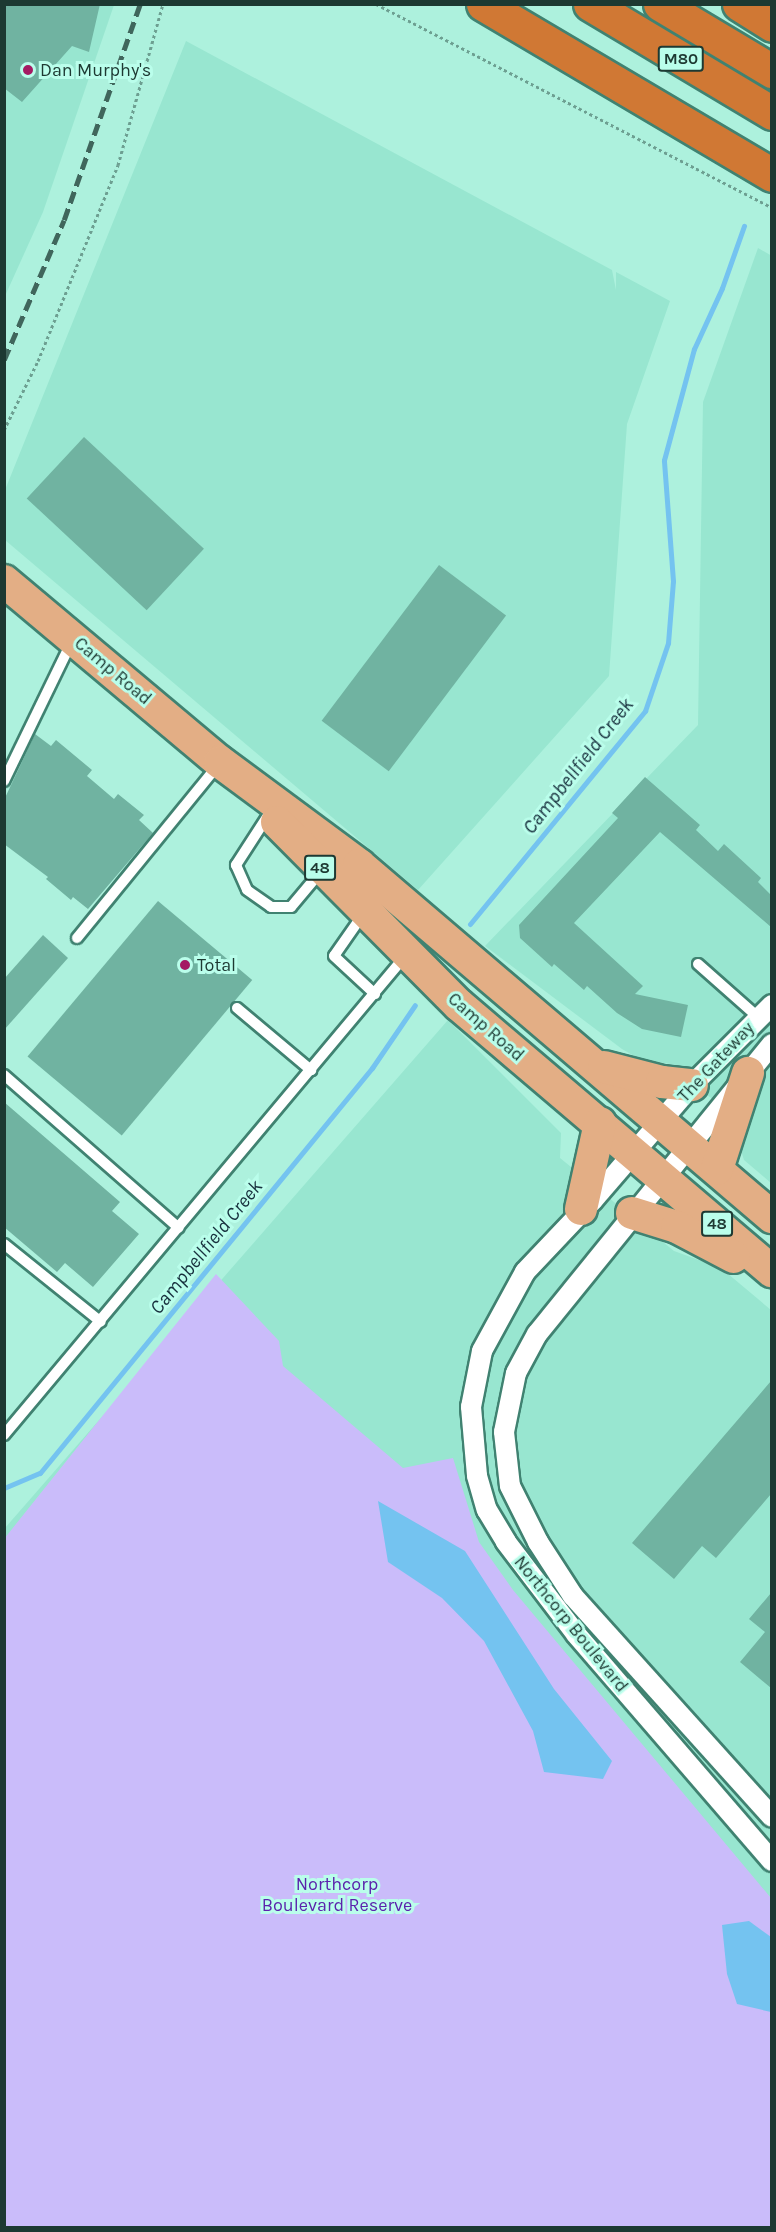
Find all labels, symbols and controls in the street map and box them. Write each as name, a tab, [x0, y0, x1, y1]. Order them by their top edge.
road number: M80	[657, 46, 705, 72]
place label: Dan Murphy's	[40, 59, 151, 81]
marker: Dan Murphy's	[21, 63, 35, 77]
street label: Camp Road	[70, 633, 156, 709]
water label: Campbellfield Creek	[517, 693, 639, 839]
road number: 48	[304, 855, 336, 881]
place label: Total	[197, 954, 236, 976]
marker: Total	[178, 958, 192, 972]
street label: Camp Road	[443, 988, 529, 1066]
street label: The Gateway	[673, 1017, 759, 1107]
water label: Campbellfield Creek	[144, 1175, 268, 1319]
road number: 48	[700, 1211, 734, 1237]
street label: Northcorp Boulevard	[509, 1552, 633, 1696]
park label: Northcorp Boulevard Reserve	[262, 1874, 412, 1916]

